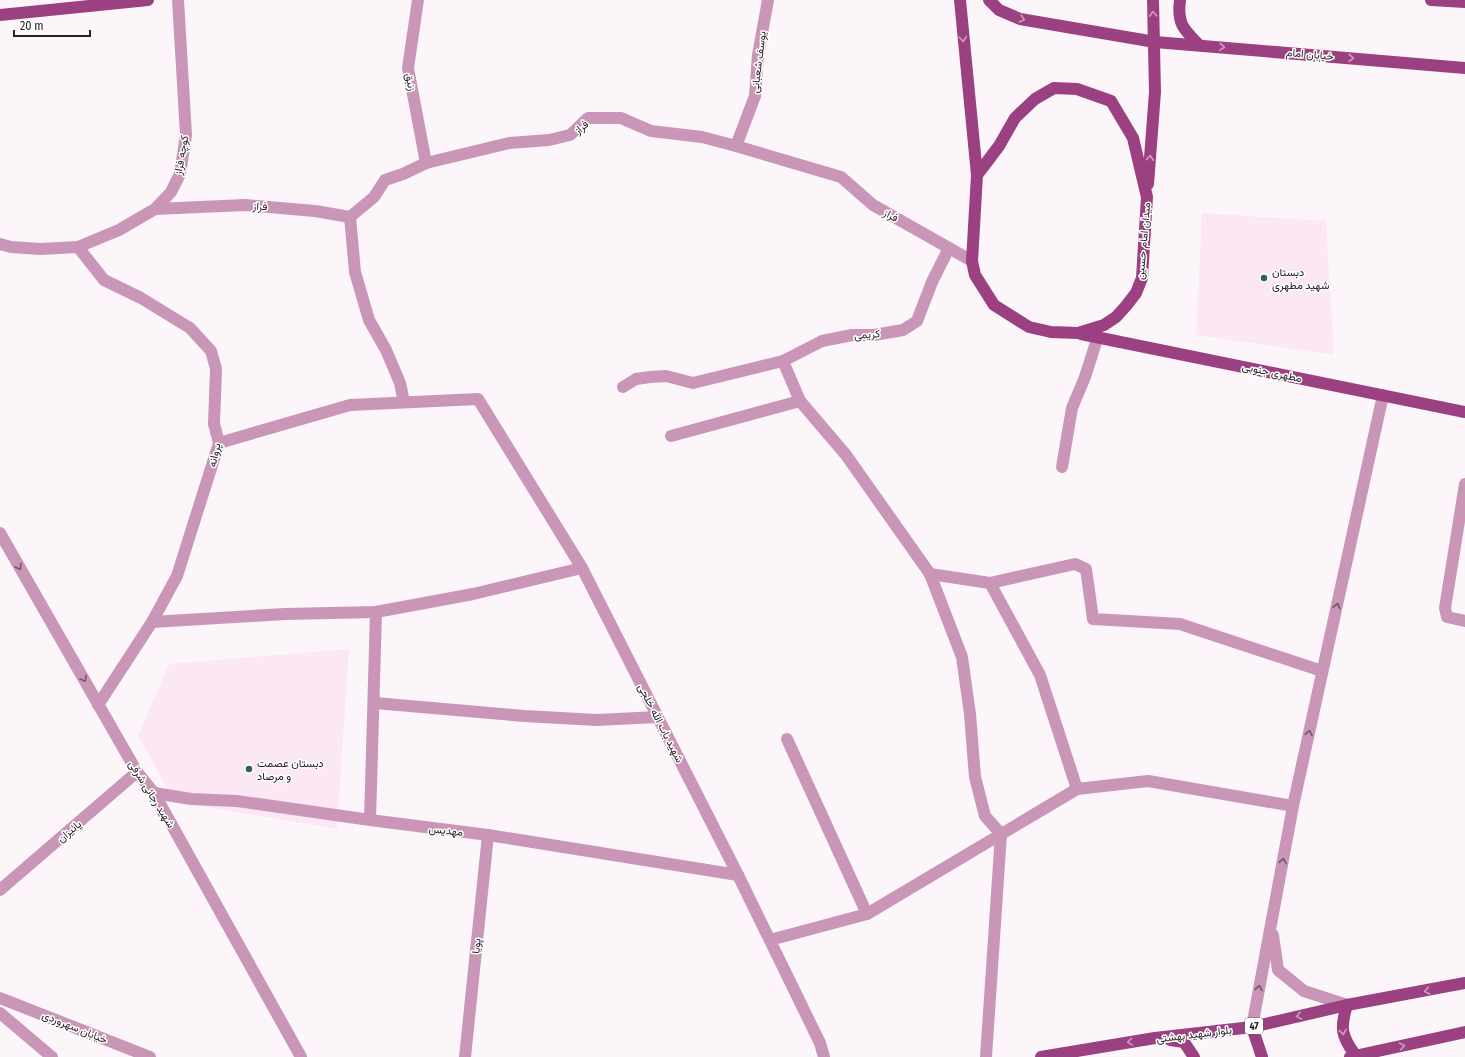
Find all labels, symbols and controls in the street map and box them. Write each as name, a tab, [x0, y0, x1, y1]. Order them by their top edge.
one-way arrow	[1149, 11, 1158, 17]
scale bar	[14, 12, 90, 38]
one-way arrow	[1018, 14, 1025, 23]
text: 20 m	[20, 19, 44, 33]
street label: یوسف شعبانی	[748, 30, 769, 94]
one-way arrow	[959, 36, 968, 42]
one-way arrow	[1219, 42, 1225, 51]
street label: خیابان امام	[1285, 46, 1335, 64]
one-way arrow	[1348, 53, 1354, 62]
street label: زنبق	[402, 72, 419, 92]
street label: فراز	[571, 118, 591, 138]
street label: کوچه فراز	[171, 134, 192, 177]
one-way arrow	[1146, 155, 1155, 161]
street label: فراز	[251, 200, 268, 213]
street label: میدان امام حسین	[1134, 202, 1154, 280]
street label: فراز	[880, 206, 900, 225]
place label: دبستان شهید مطهری	[1272, 266, 1330, 292]
marker: دبستان شهید مطهری	[1259, 273, 1269, 283]
street label: کریمی	[854, 327, 881, 342]
street label: مطهری جنوبی	[1241, 360, 1303, 385]
street label: پروانه	[206, 442, 224, 468]
one-way arrow	[15, 563, 22, 570]
one-way arrow	[1332, 603, 1340, 609]
one-way arrow	[79, 675, 86, 683]
street label: شهید باب الله خلجی	[635, 682, 686, 765]
one-way arrow	[1304, 730, 1312, 736]
place label: دبستان عصمت و مرصاد	[257, 757, 324, 783]
street label: شهید رجائی شرقی	[126, 758, 178, 831]
marker: دبستان عصمت و مرصاد	[244, 764, 254, 774]
street label: پائیزان	[55, 818, 85, 846]
street label: مهدیس	[428, 822, 464, 839]
one-way arrow	[1278, 857, 1287, 864]
street label: پویا	[469, 938, 485, 954]
one-way arrow	[1255, 985, 1263, 992]
one-way arrow	[1424, 986, 1430, 994]
street label: خیابان سهروردی	[40, 1008, 109, 1046]
one-way arrow	[1296, 1011, 1302, 1019]
road number: 47	[1245, 1018, 1263, 1034]
street label: بلوار شهید بهشتی	[1155, 1023, 1233, 1046]
one-way arrow	[1338, 1029, 1347, 1035]
one-way arrow	[1126, 1037, 1133, 1046]
one-way arrow	[1399, 1042, 1405, 1050]

